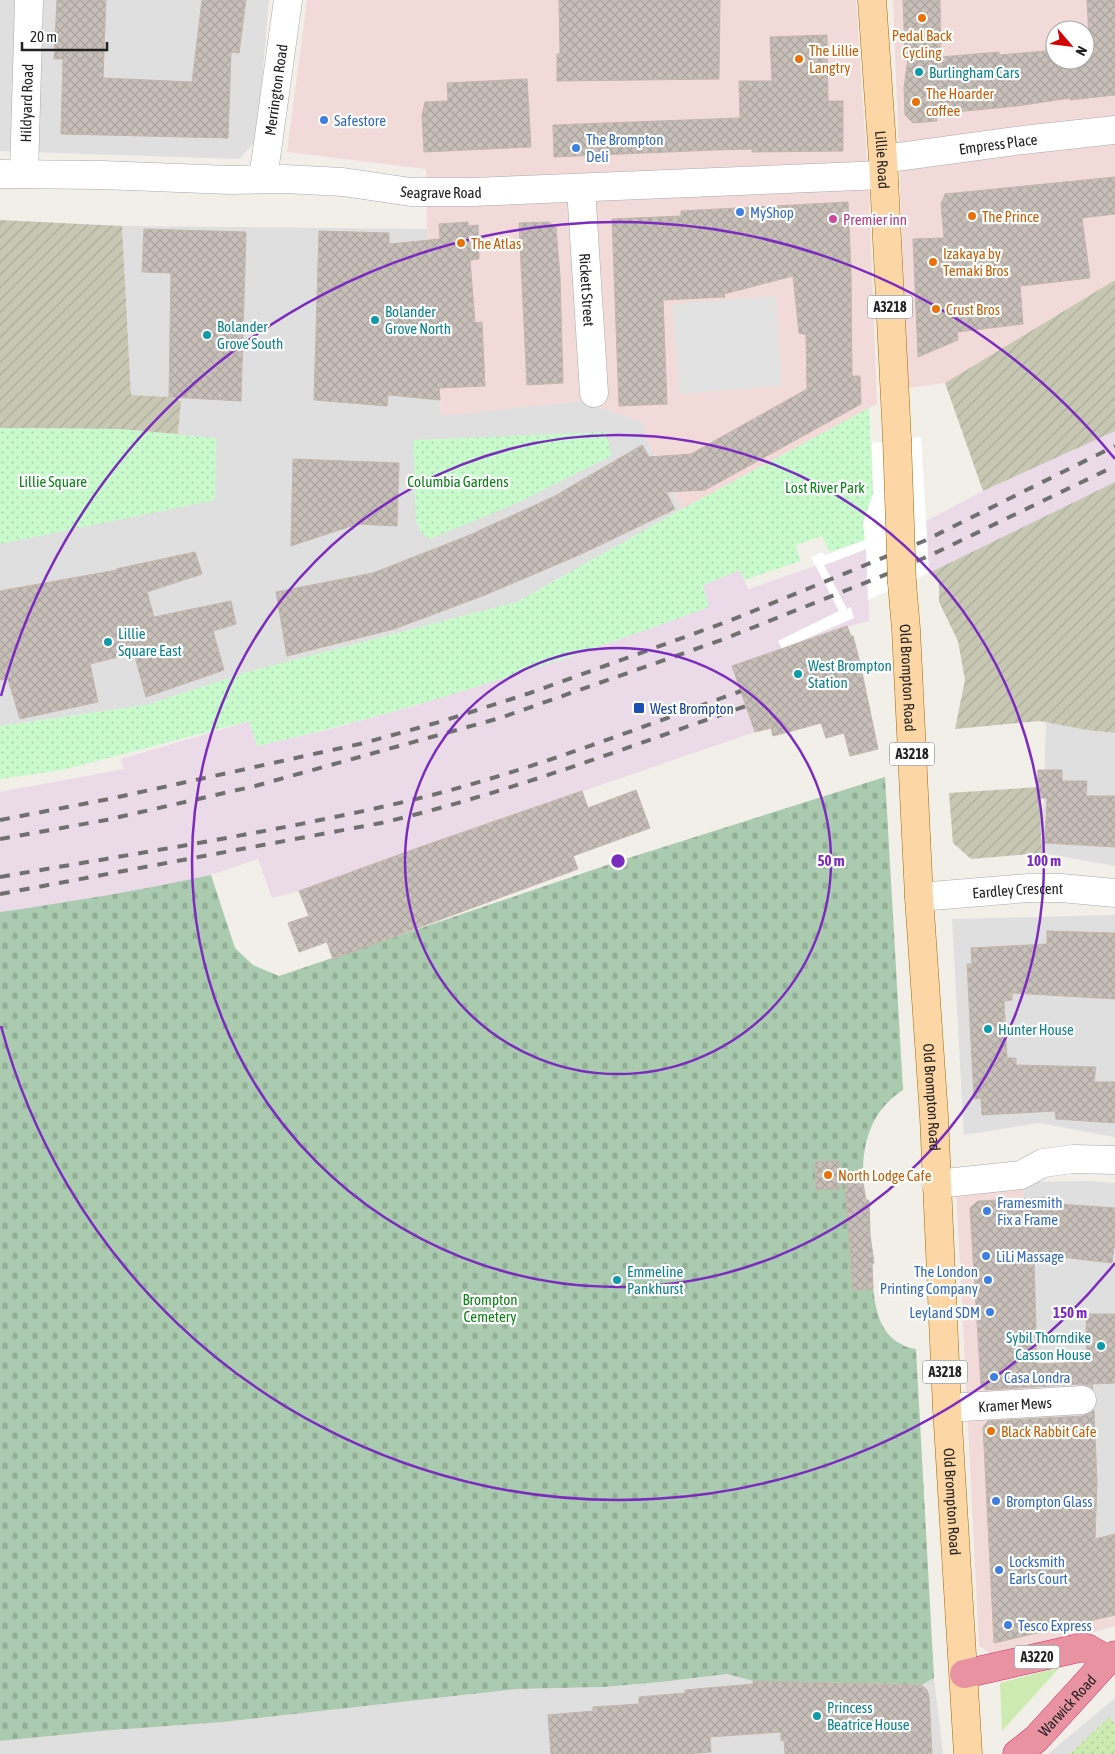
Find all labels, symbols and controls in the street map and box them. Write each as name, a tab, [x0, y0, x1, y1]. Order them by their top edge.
marker: Pedal Back Cycling	[916, 12, 928, 24]
scale bar	[22, 20, 108, 52]
north arrow	[1045, 20, 1095, 70]
place label: Pedal Back Cycling	[892, 27, 953, 61]
text: 20 m	[30, 28, 57, 45]
place label: The Lillie Langtry	[809, 42, 859, 76]
street label: Merrington Road	[261, 43, 290, 137]
text: N	[1072, 44, 1090, 59]
marker: The Lillie Langtry	[793, 53, 805, 65]
street label: Hildyard Road	[16, 64, 36, 142]
place label: Burlingham Cars	[929, 64, 1019, 81]
marker: Burlingham Cars	[913, 66, 925, 78]
place label: The Hoarder coffee	[926, 85, 995, 119]
marker: The Hoarder coffee	[910, 96, 922, 108]
place label: Safestore	[334, 112, 386, 129]
marker: Safestore	[318, 114, 330, 126]
street label: Lillie Road	[873, 130, 893, 189]
street label: Empress Place	[958, 130, 1038, 157]
place label: The Brompton Deli	[586, 131, 663, 165]
marker: The Brompton Deli	[570, 142, 582, 154]
street label: Seagrave Road	[399, 182, 482, 201]
place label: MyShop	[750, 204, 794, 221]
marker: MyShop	[734, 206, 746, 218]
place label: The Prince	[982, 208, 1039, 225]
marker: The Prince	[966, 210, 978, 222]
place label: Premier inn	[843, 211, 907, 228]
marker: Premier inn	[827, 213, 839, 225]
place label: The Atlas	[471, 235, 521, 252]
marker: The Atlas	[455, 237, 467, 249]
place label: Izakaya by Temaki Bros	[943, 245, 1009, 279]
street label: Rickett Street	[577, 253, 598, 327]
marker: Izakaya by Temaki Bros	[927, 256, 939, 268]
road number: A3218	[868, 296, 912, 318]
place label: Crust Bros	[946, 301, 1000, 318]
place label: Bolander Grove North	[385, 303, 451, 337]
marker: Crust Bros	[930, 303, 942, 315]
marker: Bolander Grove North	[369, 314, 381, 326]
place label: Bolander Grove South	[217, 318, 283, 352]
marker: Bolander Grove South	[201, 329, 213, 341]
park label: Lillie Square	[19, 473, 87, 490]
park label: Columbia Gardens	[407, 473, 509, 490]
park label: Lost River Park	[785, 479, 865, 496]
street label: Old Brompton Road	[897, 623, 919, 732]
place label: Lillie Square East	[118, 625, 182, 659]
marker: Lillie Square East	[102, 636, 114, 648]
place label: West Brompton Station	[808, 657, 892, 691]
marker: West Brompton Station	[792, 668, 804, 680]
place label: West Brompton	[650, 700, 734, 717]
marker: West Brompton	[632, 701, 646, 715]
road number: A3218	[890, 742, 934, 766]
centre of rings	[609, 852, 627, 870]
text: 50 m	[818, 852, 845, 869]
text: 100 m	[1027, 852, 1061, 869]
street label: Eardley Crescent	[972, 880, 1063, 901]
place label: Hunter House	[998, 1021, 1074, 1038]
marker: Hunter House	[982, 1023, 994, 1035]
street label: Old Brompton Road	[921, 1043, 944, 1151]
place label: North Lodge Cafe	[838, 1167, 932, 1184]
marker: North Lodge Cafe	[822, 1169, 834, 1181]
place label: Framesmith Fix a Frame	[997, 1194, 1063, 1228]
marker: Framesmith Fix a Frame	[981, 1205, 993, 1217]
place label: LiLi Massage	[996, 1248, 1064, 1265]
marker: LiLi Massage	[980, 1250, 992, 1262]
place label: Emmeline Pankhurst	[627, 1263, 684, 1297]
place label: The London Printing Company	[880, 1263, 978, 1297]
marker: Emmeline Pankhurst	[611, 1274, 623, 1286]
marker: The London Printing Company	[982, 1274, 994, 1286]
park label: Brompton Cemetery	[463, 1291, 518, 1325]
place label: Leyland SDM	[909, 1304, 980, 1321]
text: 150 m	[1053, 1304, 1087, 1321]
marker: Leyland SDM	[984, 1306, 996, 1318]
place label: Sybil Thorndike Casson House	[1006, 1329, 1091, 1363]
marker: Sybil Thorndike Casson House	[1095, 1340, 1107, 1352]
road number: A3218	[922, 1360, 968, 1384]
place label: Casa Londra	[1004, 1369, 1070, 1386]
marker: Casa Londra	[988, 1371, 1000, 1383]
street label: Kramer Mews	[978, 1393, 1052, 1415]
place label: Black Rabbit Cafe	[1001, 1423, 1097, 1440]
marker: Black Rabbit Cafe	[985, 1425, 997, 1437]
street label: Old Brompton Road	[941, 1447, 964, 1556]
place label: Brompton Glass	[1006, 1493, 1093, 1510]
marker: Brompton Glass	[990, 1495, 1002, 1507]
place label: Locksmith Earls Court	[1009, 1553, 1068, 1587]
marker: Locksmith Earls Court	[993, 1564, 1005, 1576]
place label: Tesco Express	[1018, 1617, 1092, 1634]
marker: Tesco Express	[1002, 1619, 1014, 1631]
road number: A3220	[1014, 1645, 1060, 1668]
street label: Warwick Road	[1035, 1671, 1099, 1739]
place label: Princess Beatrice House	[827, 1699, 910, 1733]
marker: Princess Beatrice House	[811, 1710, 823, 1722]

